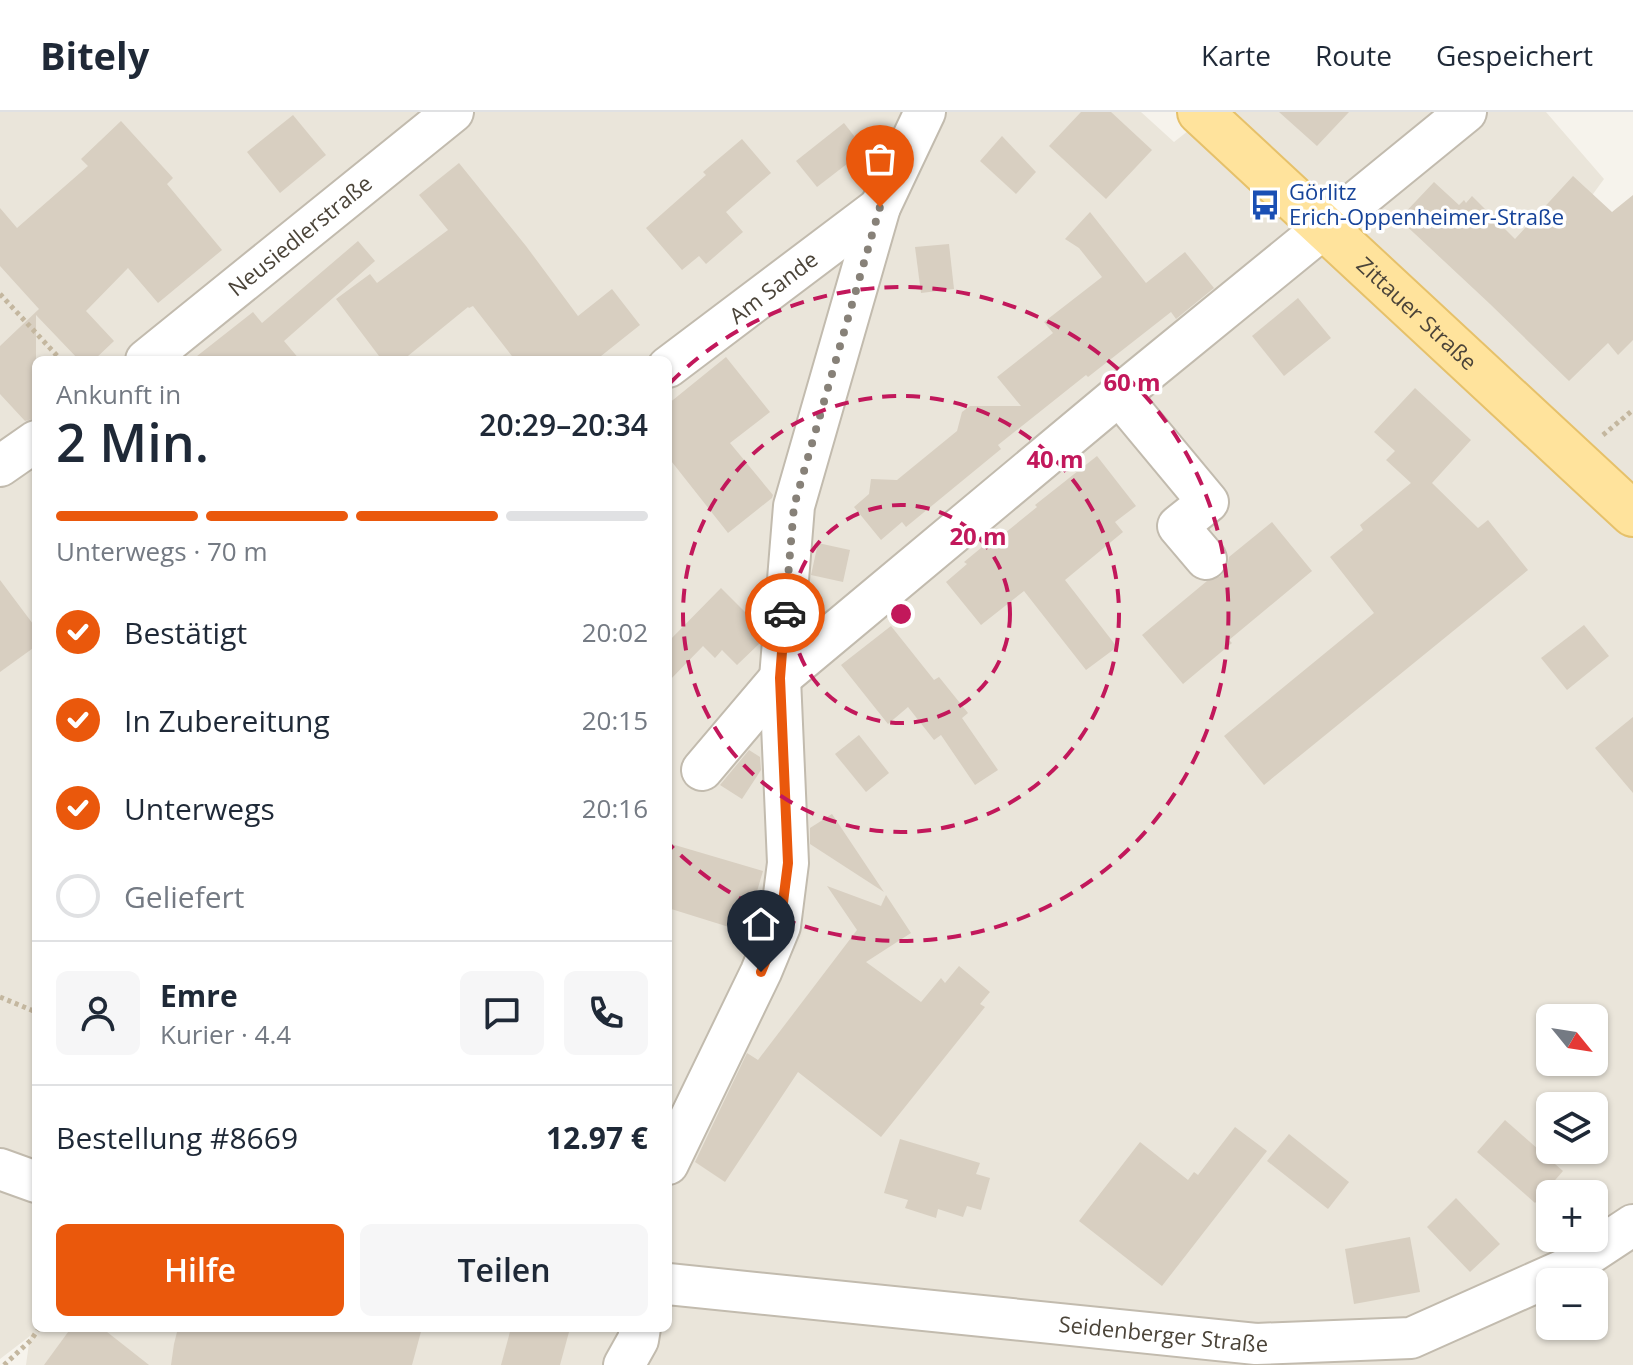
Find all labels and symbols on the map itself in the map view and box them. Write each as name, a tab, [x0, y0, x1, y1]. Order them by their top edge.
pin	[846, 125, 914, 207]
street label: Neusiedlerstraße	[221, 168, 378, 302]
place label: Görlitz Erich-Oppenheimer-Straße	[1289, 176, 1564, 231]
bus stop icon: Görlitz Erich-Oppenheimer-Straße	[1248, 188, 1282, 222]
street label: Am Sande	[722, 243, 823, 330]
street label: Zittauer Straße	[1351, 249, 1484, 376]
text: 60 m	[1103, 365, 1161, 398]
text: 40 m	[1026, 442, 1084, 475]
text: 20 m	[949, 519, 1007, 552]
courier	[745, 573, 825, 653]
centre of rings	[887, 600, 915, 628]
pin	[727, 890, 795, 972]
north arrow	[1536, 1004, 1608, 1076]
street label: Seidenberger Straße	[1057, 1308, 1269, 1358]

